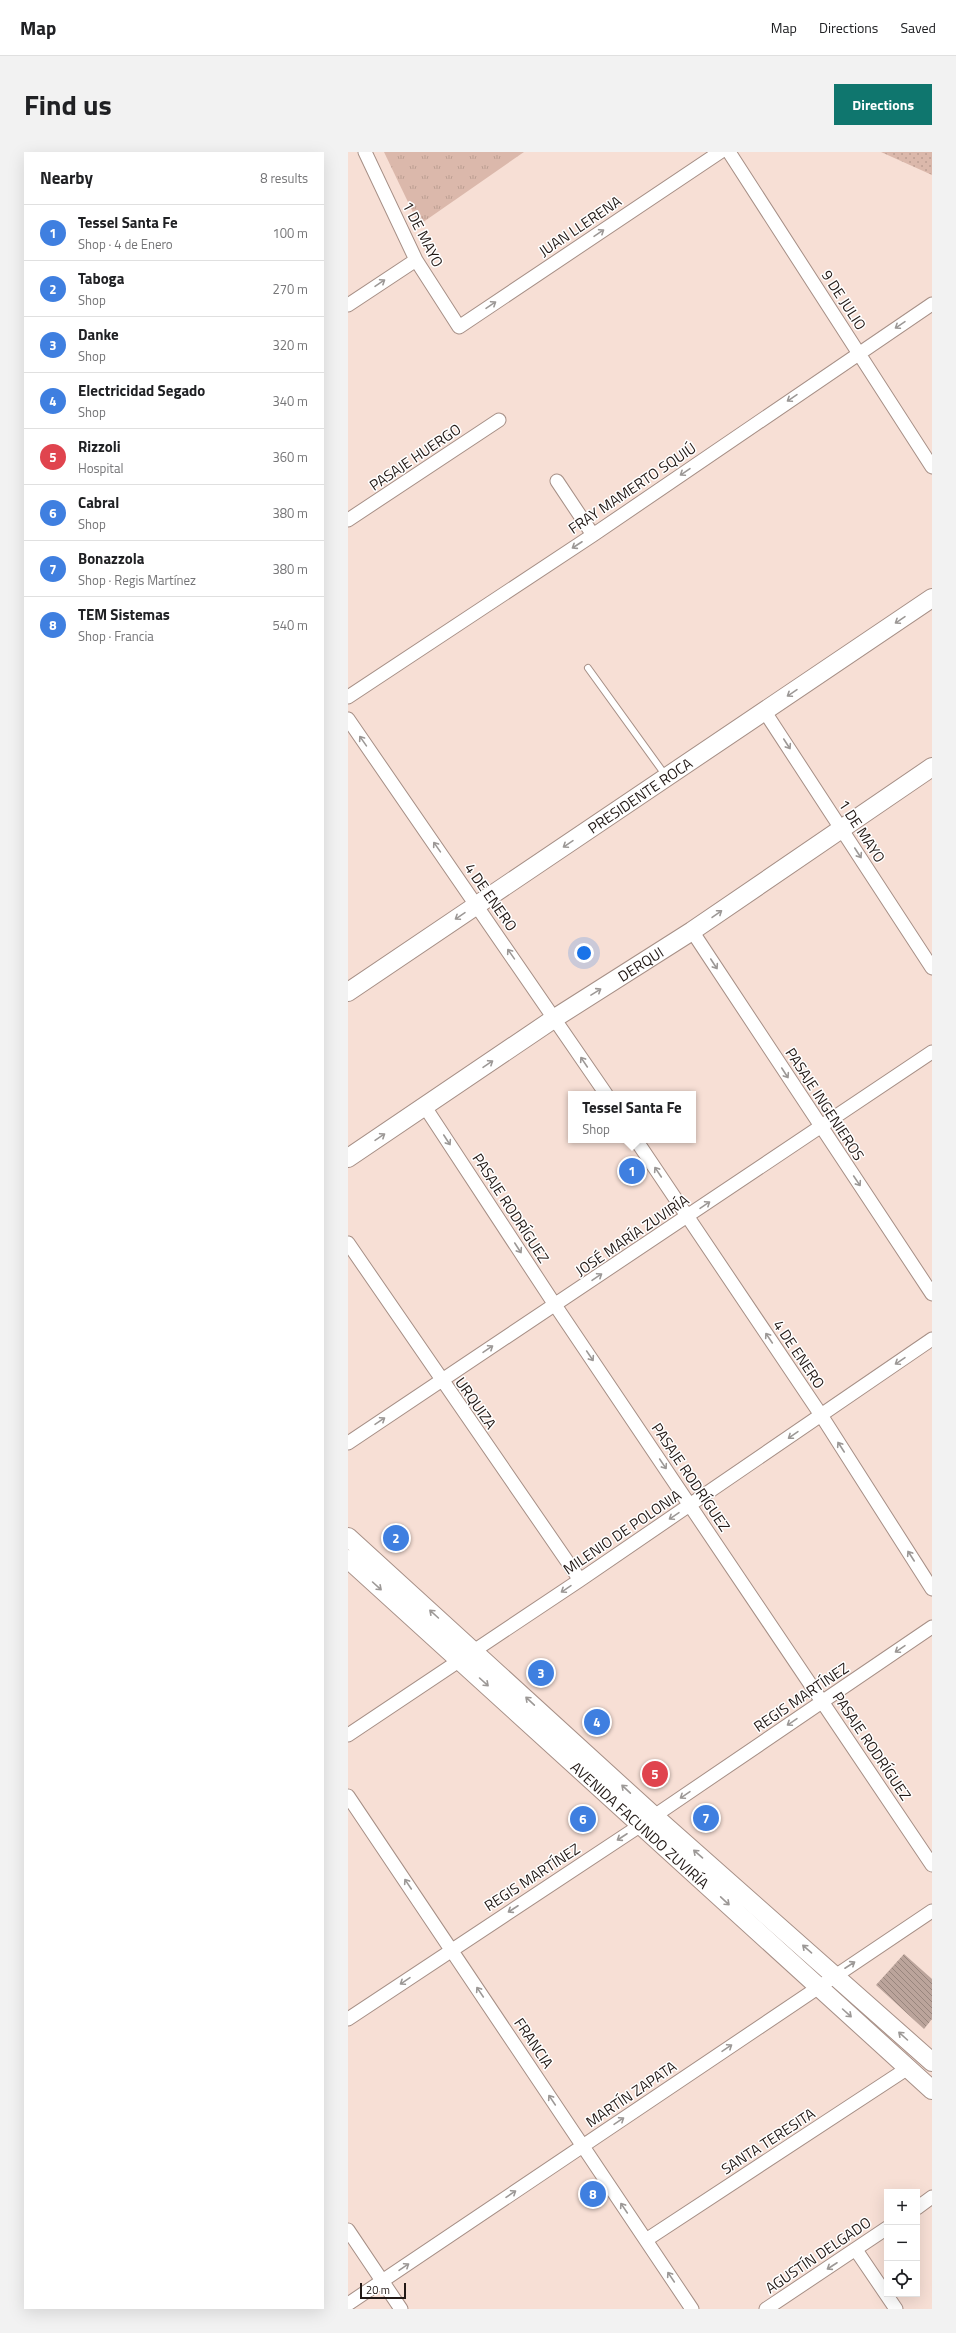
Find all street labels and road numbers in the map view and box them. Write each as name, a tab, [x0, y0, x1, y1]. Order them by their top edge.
street label: JUAN LLERENA	[534, 190, 626, 262]
street label: 1 DE MAYO	[397, 197, 449, 271]
street label: 9 DE JULIO	[816, 265, 872, 335]
street label: PASAJE HUERGO	[364, 418, 466, 496]
street label: FRAY MAMERTO SQUIÚ	[563, 437, 701, 539]
street label: PRESIDENTE ROCA	[583, 751, 697, 839]
street label: 1 DE MAYO	[833, 795, 891, 867]
street label: 4 DE ENERO	[459, 858, 523, 936]
street label: DERQUI	[613, 941, 668, 987]
street label: PASAJE INGENIEROS	[780, 1043, 870, 1165]
street label: PASAJE RODRÍGUEZ	[467, 1148, 555, 1268]
street label: JOSÉ MARÍA ZUVIRÍA	[571, 1188, 693, 1282]
street label: 4 DE ENERO	[767, 1315, 831, 1393]
street label: URQUIZA	[450, 1372, 502, 1434]
street label: PASAJE RODRÍGUEZ	[646, 1418, 736, 1536]
street label: MILENIO DE POLONIA	[558, 1484, 686, 1580]
street label: REGIS MARTÍNEZ	[749, 1657, 853, 1737]
street label: PASAJE RODRÍGUEZ	[827, 1687, 917, 1805]
street label: AVENIDA FACUNDO ZUVIRÍA	[566, 1756, 715, 1894]
street label: REGIS MARTÍNEZ	[479, 1837, 585, 1917]
street label: FRANCIA	[509, 2013, 559, 2073]
street label: MARTÍN ZAPATA	[581, 2055, 681, 2133]
street label: SANTA TERESITA	[716, 2102, 820, 2180]
street label: AGUSTÍN DELGADO	[760, 2211, 876, 2299]

